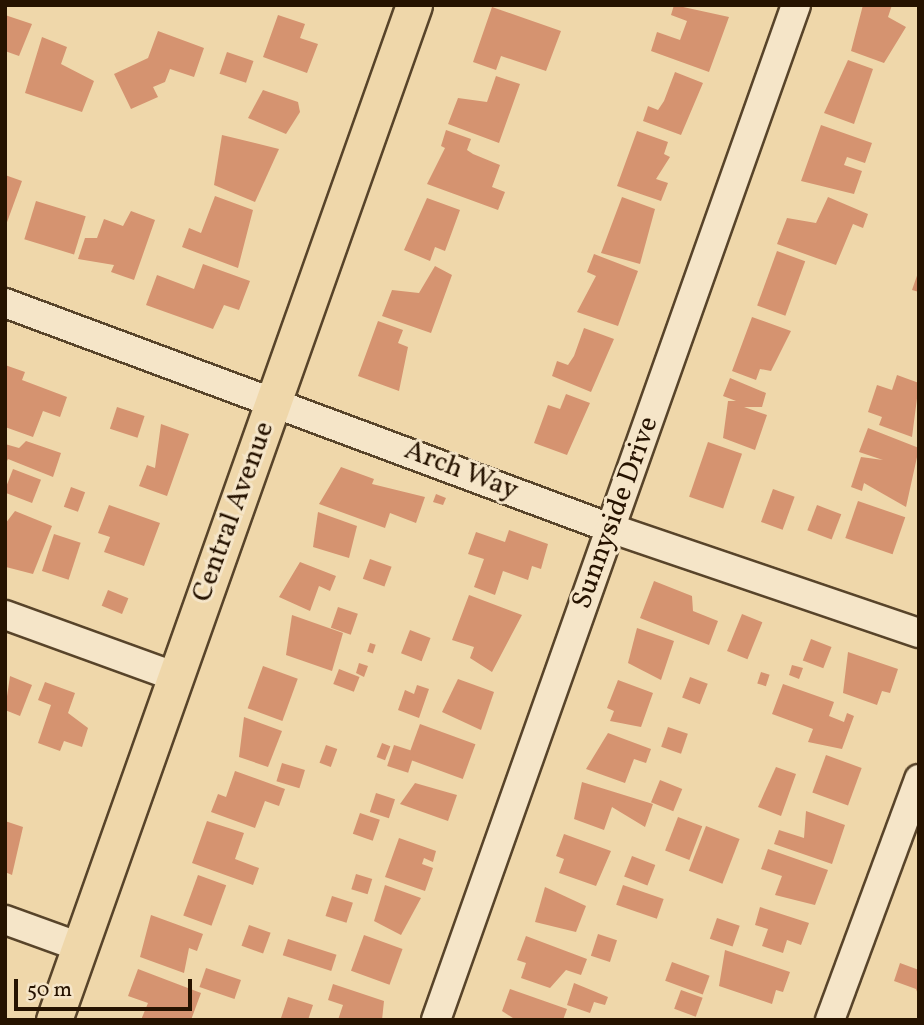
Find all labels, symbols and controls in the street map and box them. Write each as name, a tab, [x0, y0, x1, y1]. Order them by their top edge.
street label: Sunnyside Drive	[566, 412, 666, 614]
street label: Central Avenue	[186, 417, 282, 607]
street label: Arch Way	[399, 434, 523, 508]
scale bar	[18, 965, 196, 1009]
text: 50 m	[27, 976, 72, 1005]

